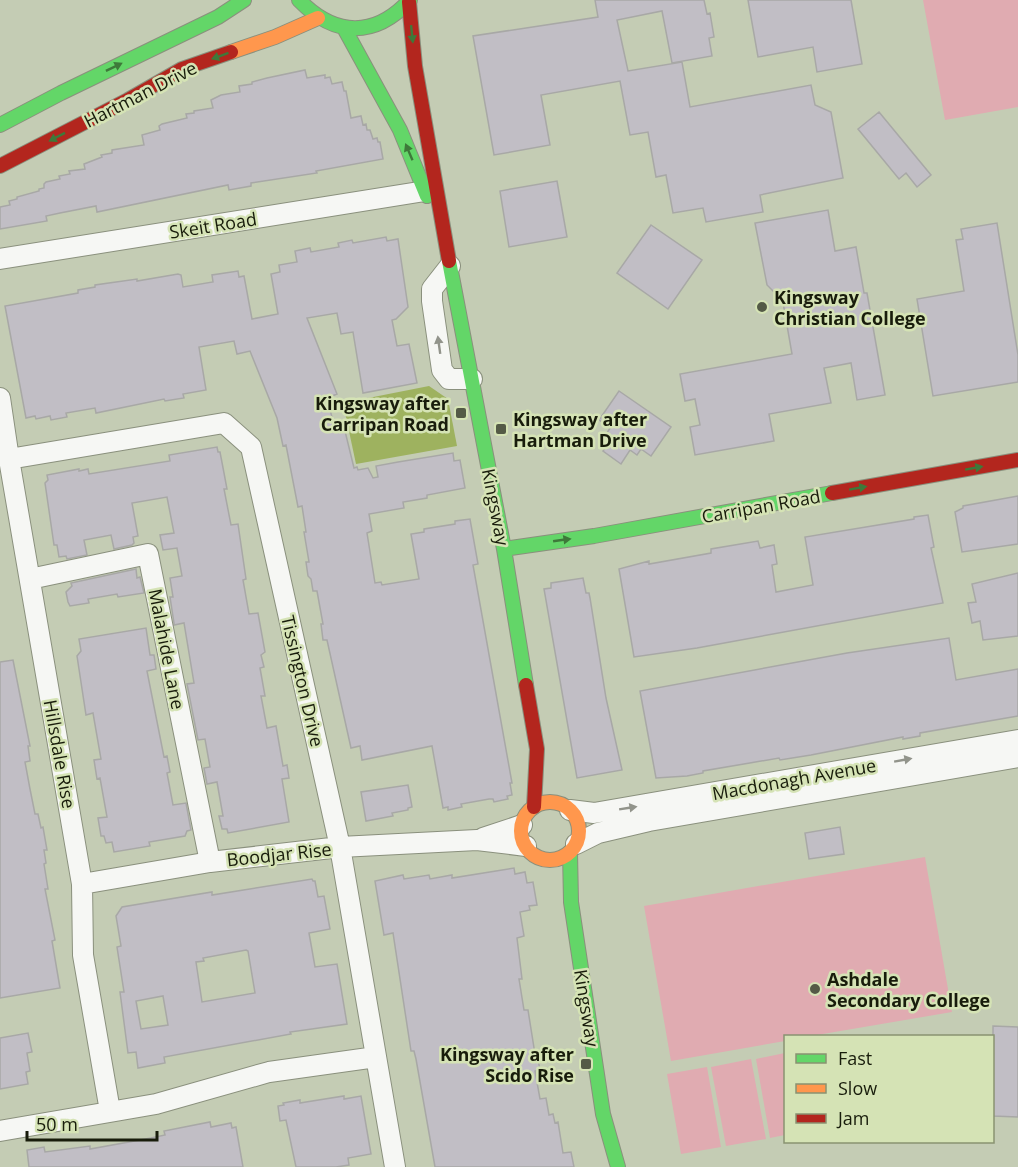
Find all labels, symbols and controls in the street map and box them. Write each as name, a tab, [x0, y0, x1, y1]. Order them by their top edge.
one-way arrow	[407, 25, 417, 44]
one-way arrow	[211, 51, 229, 61]
street label: Hartman Drive	[80, 55, 200, 133]
one-way arrow	[105, 63, 122, 72]
one-way arrow	[48, 131, 66, 141]
one-way arrow	[404, 142, 414, 160]
street label: Skeit Road	[168, 206, 258, 244]
place label: Kingsway Christian College	[774, 285, 926, 330]
marker: Kingsway Christian College	[755, 300, 769, 314]
one-way arrow	[434, 336, 443, 355]
place label: Kingsway after Carripan Road	[315, 391, 449, 436]
marker: Kingsway after Carripan Road	[454, 406, 468, 420]
place label: Kingsway after Hartman Drive	[513, 407, 647, 452]
marker: Kingsway after Hartman Drive	[494, 422, 508, 436]
one-way arrow	[965, 463, 984, 472]
street label: Kingsway	[477, 466, 515, 548]
street label: Carripan Road	[700, 484, 822, 528]
one-way arrow	[848, 484, 867, 493]
one-way arrow	[553, 536, 572, 545]
street label: Malahide Lane	[144, 587, 190, 711]
street label: Tissington Drive	[276, 613, 330, 749]
street label: Hillsdale Rise	[39, 698, 81, 810]
street label: Macdonagh Avenue	[710, 753, 878, 805]
one-way arrow	[894, 756, 913, 765]
one-way arrow	[619, 803, 638, 812]
street label: Boodjar Rise	[225, 837, 333, 871]
place label: Ashdale Secondary College	[827, 967, 990, 1012]
street label: Kingsway	[569, 968, 605, 1049]
marker: Ashdale Secondary College	[808, 982, 822, 996]
legend	[784, 1035, 994, 1143]
place label: Kingsway after Scido Rise	[440, 1042, 574, 1087]
text: Fast	[838, 1046, 872, 1070]
marker: Kingsway after Scido Rise	[579, 1057, 593, 1071]
text: Slow	[838, 1076, 877, 1100]
scale bar	[27, 1104, 158, 1142]
text: Jam	[836, 1106, 870, 1130]
text: 50 m	[36, 1112, 78, 1136]

